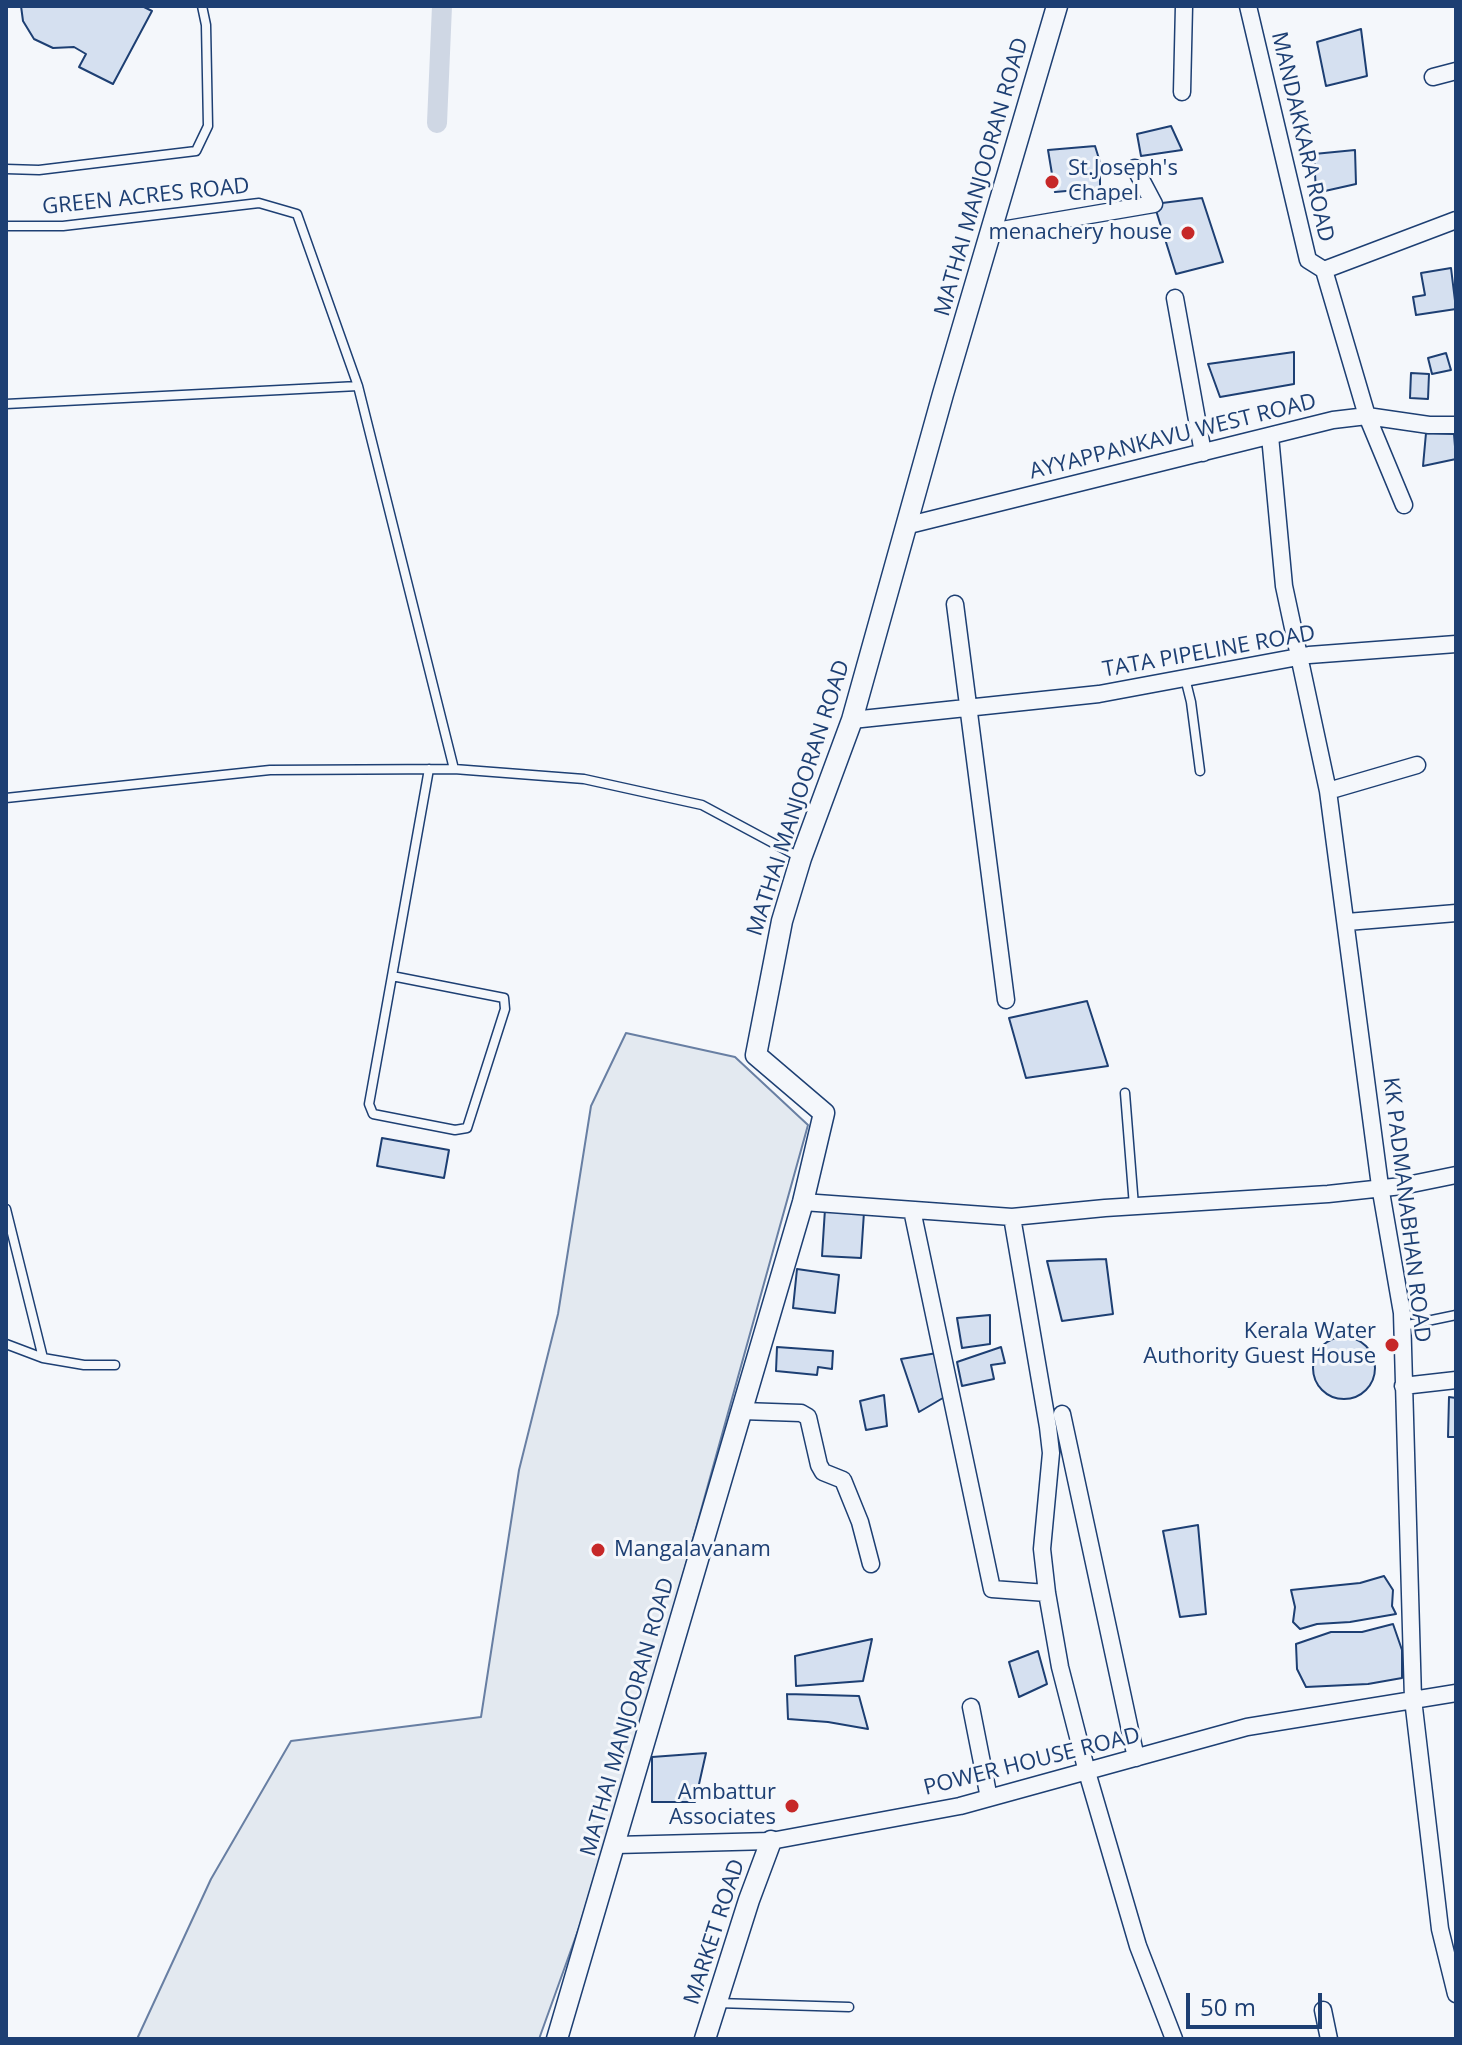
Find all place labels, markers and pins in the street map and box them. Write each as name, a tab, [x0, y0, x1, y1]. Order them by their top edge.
place label: St.Joseph's Chapel	[1068, 156, 1178, 208]
marker: St.Joseph's Chapel	[1043, 173, 1061, 191]
place label: menachery house	[988, 220, 1172, 246]
marker: menachery house	[1179, 224, 1197, 242]
place label: Kerala Water Authority Guest House	[1143, 1319, 1376, 1370]
marker: Kerala Water Authority Guest House	[1383, 1336, 1401, 1354]
place label: Mangalavanam	[614, 1537, 771, 1563]
marker: Mangalavanam	[589, 1541, 607, 1559]
place label: Ambattur Associates	[669, 1780, 776, 1832]
marker: Ambattur Associates	[783, 1797, 801, 1815]

